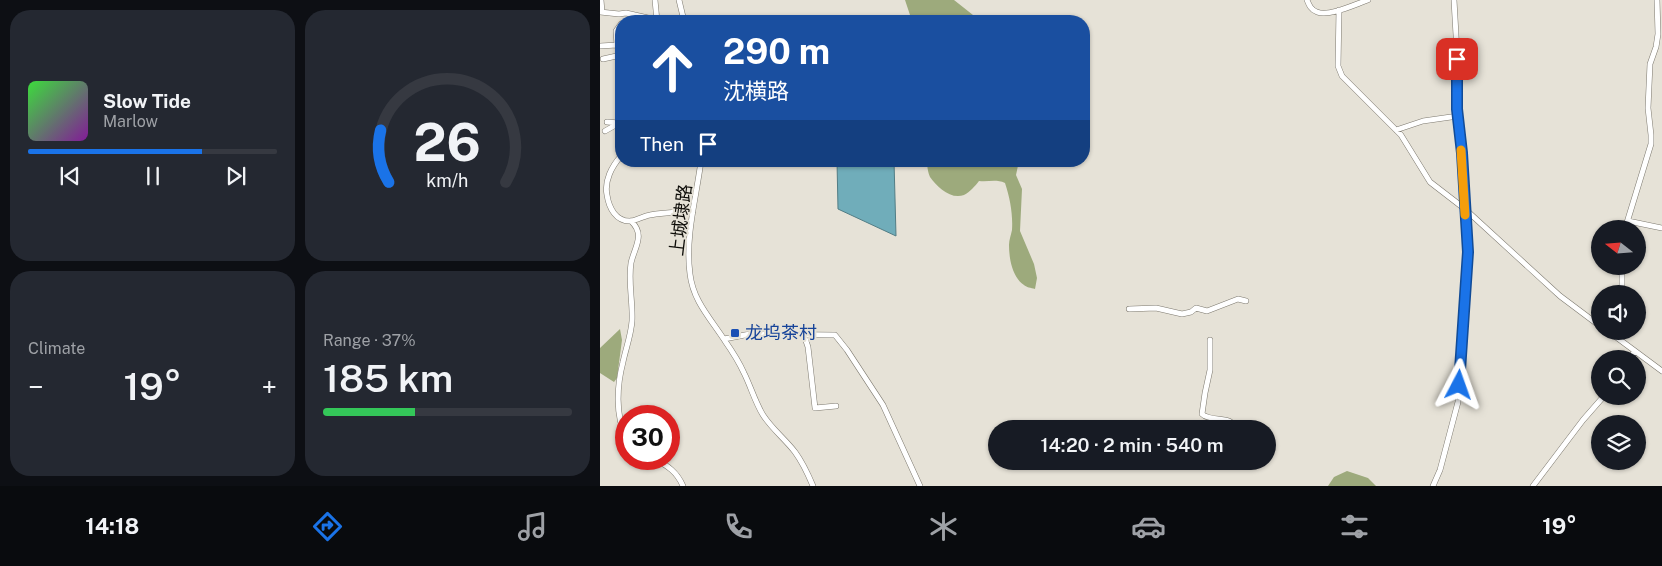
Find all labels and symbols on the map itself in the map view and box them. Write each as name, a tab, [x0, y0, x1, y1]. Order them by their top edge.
pin	[1436, 38, 1478, 80]
street label: 上城埭路	[666, 183, 695, 257]
north arrow	[1591, 220, 1646, 275]
place label: 龙坞茶村	[745, 322, 817, 343]
marker: 龙坞茶村	[729, 327, 741, 339]
position arrow	[1432, 358, 1484, 410]
speed limit sign: 30	[615, 405, 680, 470]

